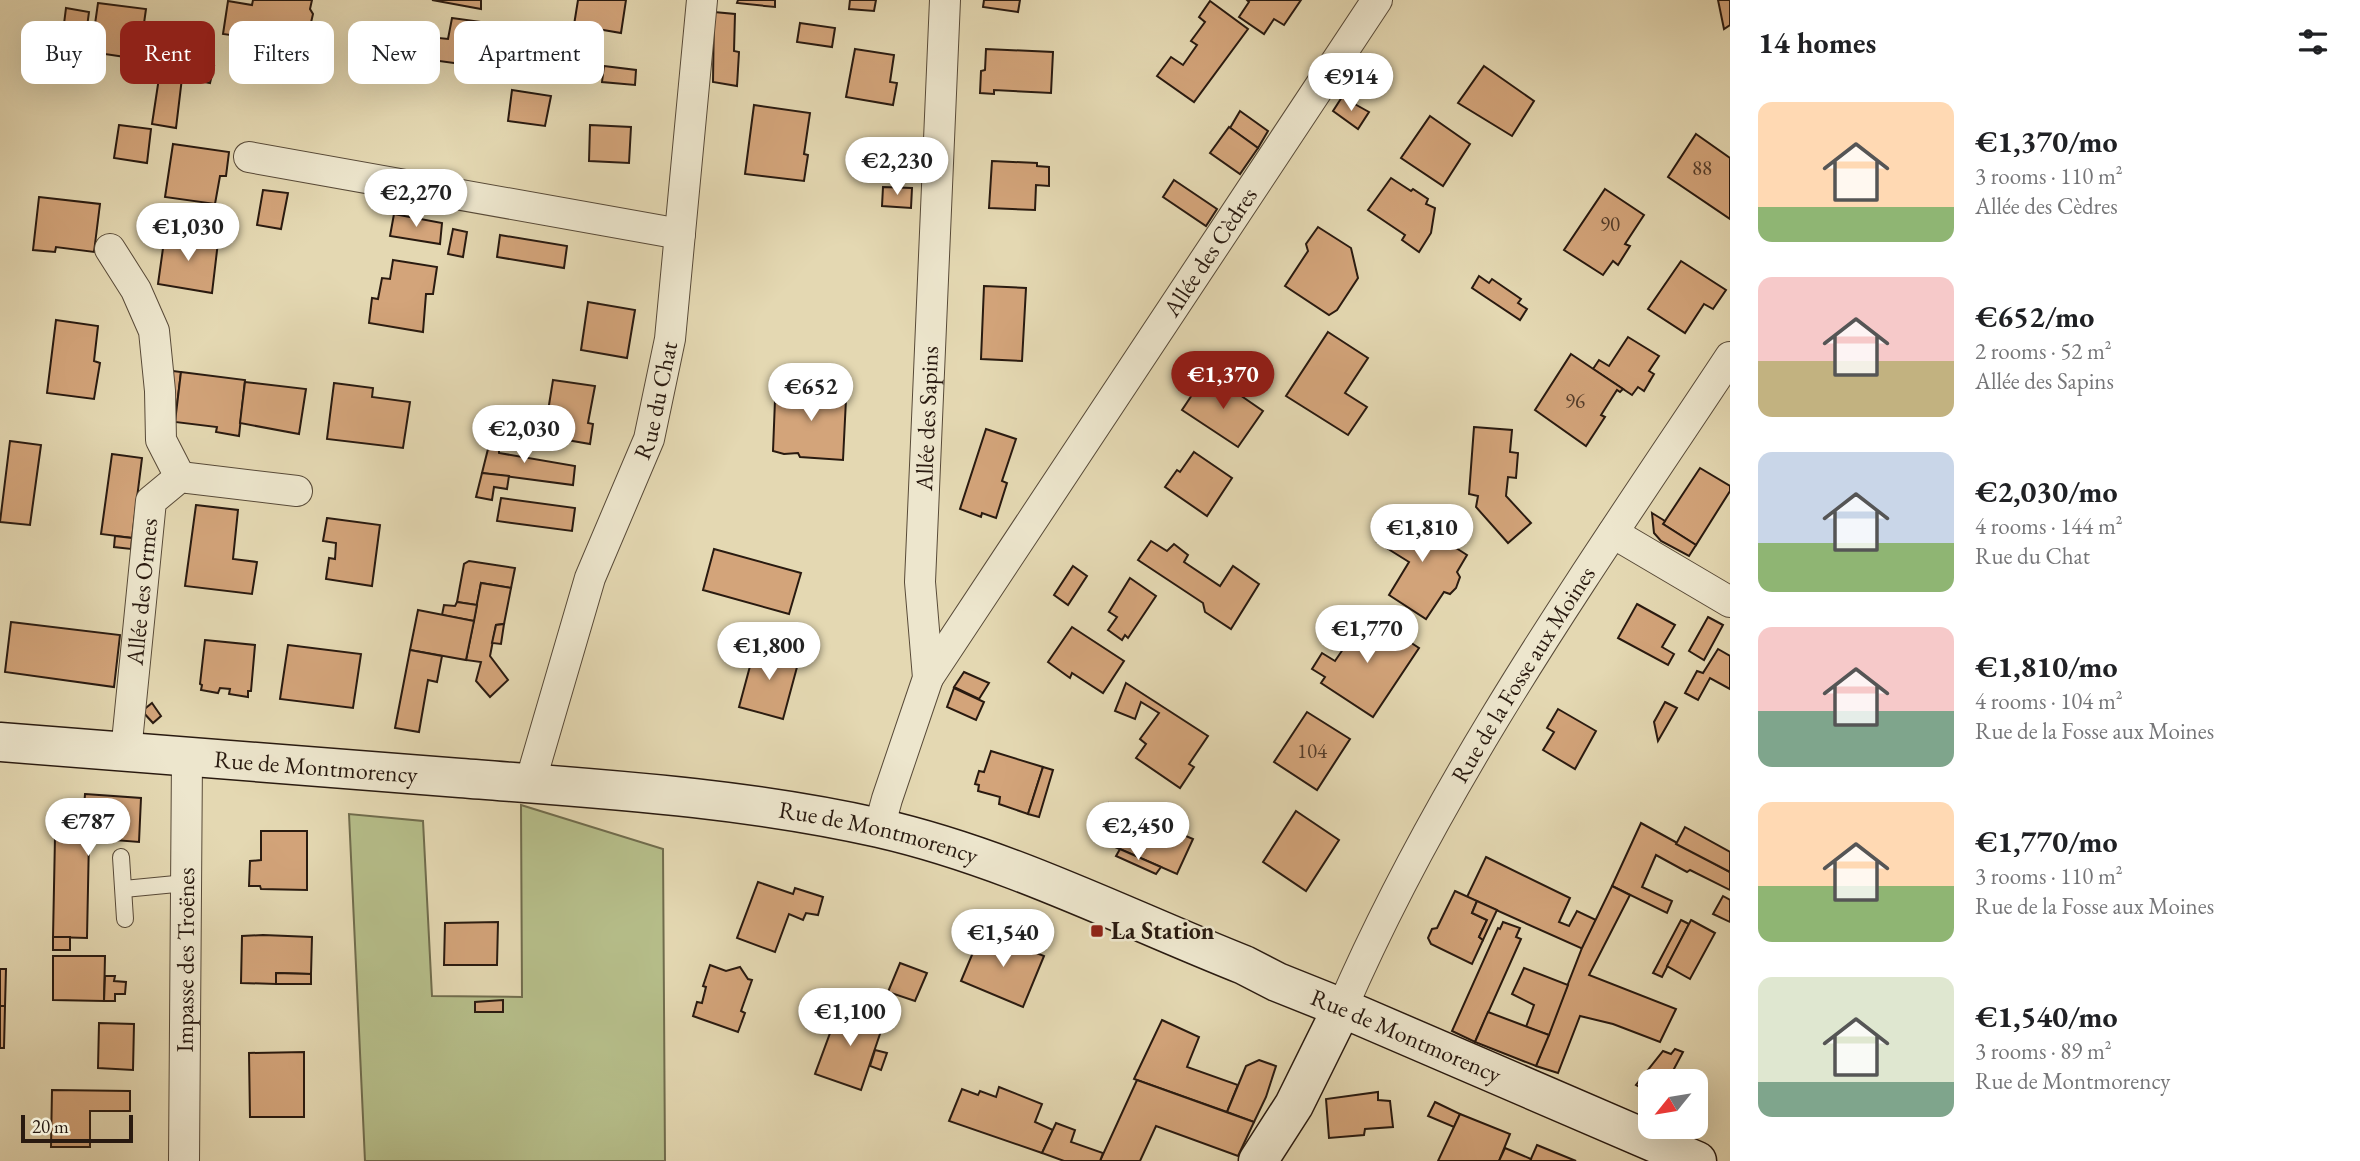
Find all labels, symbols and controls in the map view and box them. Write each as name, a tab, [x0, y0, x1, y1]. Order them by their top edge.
chip: Buy	[21, 21, 106, 84]
chip: Rent	[120, 21, 215, 84]
chip: Filters	[229, 21, 334, 84]
chip: New	[348, 21, 440, 84]
chip: Apartment	[454, 21, 604, 84]
text: 14 homes	[1758, 23, 1876, 62]
icon: filters	[2294, 23, 2332, 61]
pin: €914	[1310, 54, 1392, 113]
text: €914	[1324, 61, 1378, 91]
text: €1,370/mo	[1975, 122, 2118, 161]
icon: home	[1814, 130, 1898, 214]
pin: €2,230	[840, 138, 954, 197]
text: €2,230	[861, 145, 933, 175]
house number: 88	[1692, 154, 1712, 181]
text: 3 rooms · 110 m²	[1975, 161, 2123, 191]
pin: €2,270	[359, 170, 473, 229]
text: €2,270	[380, 177, 452, 207]
street label: Allée des Cèdres	[1155, 181, 1264, 323]
text: Allée des Cèdres	[1975, 191, 2118, 221]
pin: €1,030	[131, 204, 245, 263]
house number: 90	[1600, 210, 1620, 237]
text: €1,030	[152, 211, 224, 241]
text: €652/mo	[1975, 297, 2094, 336]
icon: home	[1814, 305, 1898, 389]
text: 2 rooms · 52 m²	[1975, 336, 2112, 366]
street label: Rue du Chat	[626, 338, 684, 464]
street label: Allée des Sapins	[908, 345, 945, 492]
pin: €1,370	[1166, 352, 1280, 411]
text: €1,370	[1187, 359, 1259, 389]
pin: €652	[770, 364, 852, 423]
text: Allée des Sapins	[1975, 366, 2114, 396]
text: €652	[784, 371, 838, 401]
house number: 96	[1565, 387, 1585, 414]
pin: €2,030	[467, 406, 581, 465]
text: €2,030	[488, 413, 560, 443]
text: €2,030/mo	[1975, 472, 2118, 511]
icon: home	[1814, 480, 1898, 564]
pin: €1,810	[1365, 504, 1479, 564]
text: 4 rooms · 144 m²	[1975, 511, 2123, 541]
text: €1,810	[1386, 512, 1458, 542]
street label: Allée des Ormes	[119, 517, 164, 668]
text: Rue du Chat	[1975, 541, 2090, 571]
street label: Rue de la Fosse aux Moines	[1444, 560, 1602, 788]
pin: €1,770	[1310, 606, 1424, 665]
text: €1,770	[1331, 613, 1403, 643]
pin: €1,800	[712, 622, 826, 682]
text: €1,800	[733, 630, 805, 660]
text: €1,810/mo	[1975, 647, 2118, 686]
icon: home	[1814, 655, 1898, 739]
text: 4 rooms · 104 m²	[1975, 686, 2123, 716]
text: Rue de la Fosse aux Moines	[1975, 716, 2214, 746]
house number: 104	[1297, 737, 1328, 764]
street label: Rue de Montmorency	[213, 743, 419, 790]
street label: Rue de Montmorency	[777, 793, 983, 871]
pin: €787	[47, 798, 129, 858]
pin: €2,450	[1081, 802, 1195, 862]
text: €787	[61, 806, 115, 836]
text: €2,450	[1102, 810, 1174, 840]
text: €1,770/mo	[1975, 822, 2118, 861]
icon: home	[1814, 830, 1898, 914]
text: 3 rooms · 110 m²	[1975, 861, 2123, 891]
street label: Impasse des Troënes	[169, 867, 201, 1053]
text: Rue de la Fosse aux Moines	[1975, 891, 2214, 921]
pin: €1,540	[946, 909, 1060, 969]
place label: La Station	[1111, 915, 1215, 946]
text: €1,540	[967, 917, 1039, 947]
marker: La Station	[1089, 923, 1105, 939]
street label: Rue de Montmorency	[1306, 981, 1507, 1090]
pin: €1,100	[793, 988, 907, 1048]
text: €1,100	[814, 996, 886, 1026]
text: €1,540/mo	[1975, 997, 2118, 1036]
icon: home	[1814, 1005, 1898, 1089]
text: 3 rooms · 89 m²	[1975, 1036, 2112, 1066]
text: Rue de Montmorency	[1975, 1066, 2170, 1096]
north arrow	[1638, 1069, 1708, 1139]
map controls	[1638, 1069, 1708, 1139]
scale bar	[21, 1112, 133, 1144]
text: 20 m	[32, 1114, 69, 1139]

